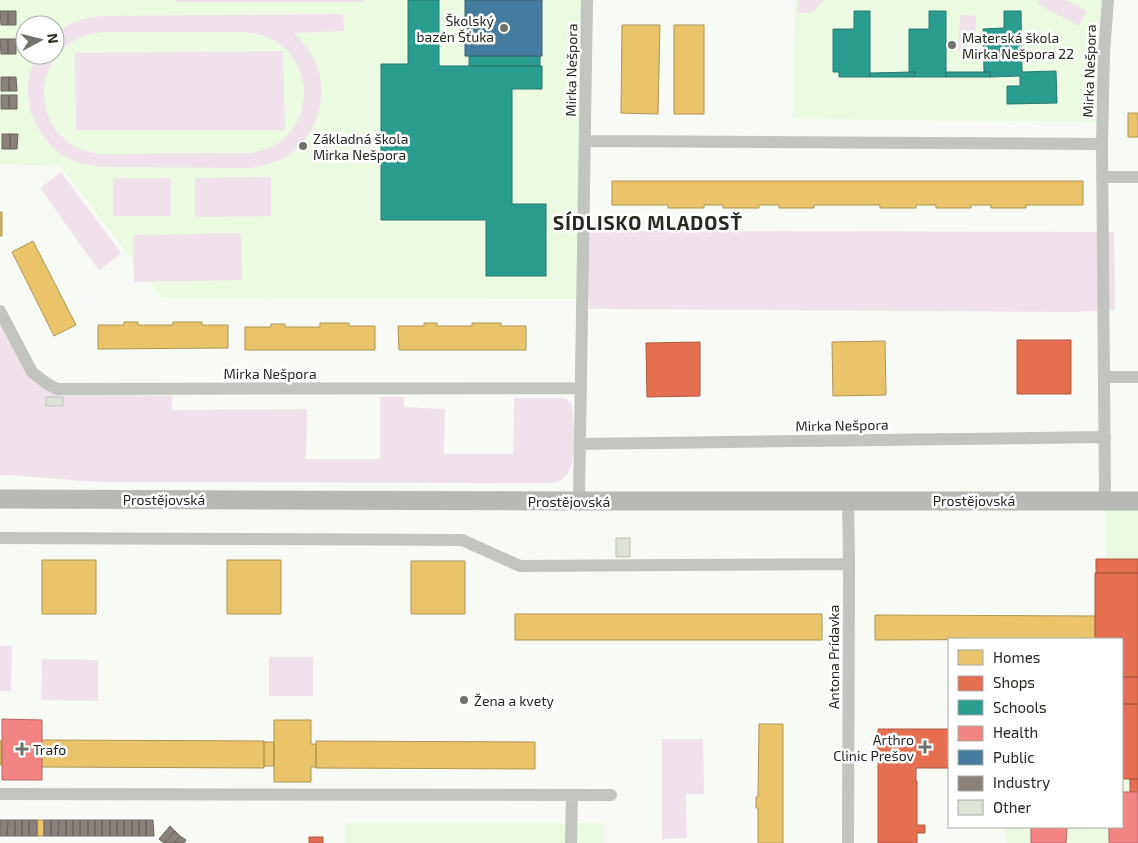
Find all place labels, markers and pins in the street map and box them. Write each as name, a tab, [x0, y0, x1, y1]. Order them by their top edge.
place label: Školský bazén Šťuka	[417, 12, 495, 45]
marker: Školský bazén Šťuka	[498, 22, 510, 34]
place label: Materská škola Mirka Nešpora 22	[962, 29, 1074, 62]
marker: Materská škola Mirka Nešpora 22	[946, 39, 958, 51]
place label: Základná škola Mirka Nešpora	[313, 130, 408, 163]
marker: Základná škola Mirka Nešpora	[297, 140, 309, 152]
place label: Žena a kvety	[474, 692, 555, 709]
marker: Žena a kvety	[458, 694, 470, 706]
place label: Arthro Clinic Prešov	[833, 731, 915, 764]
marker: Arthro Clinic Prešov	[918, 740, 932, 754]
place label: Trafo	[33, 741, 66, 758]
marker: Trafo	[15, 742, 29, 756]

